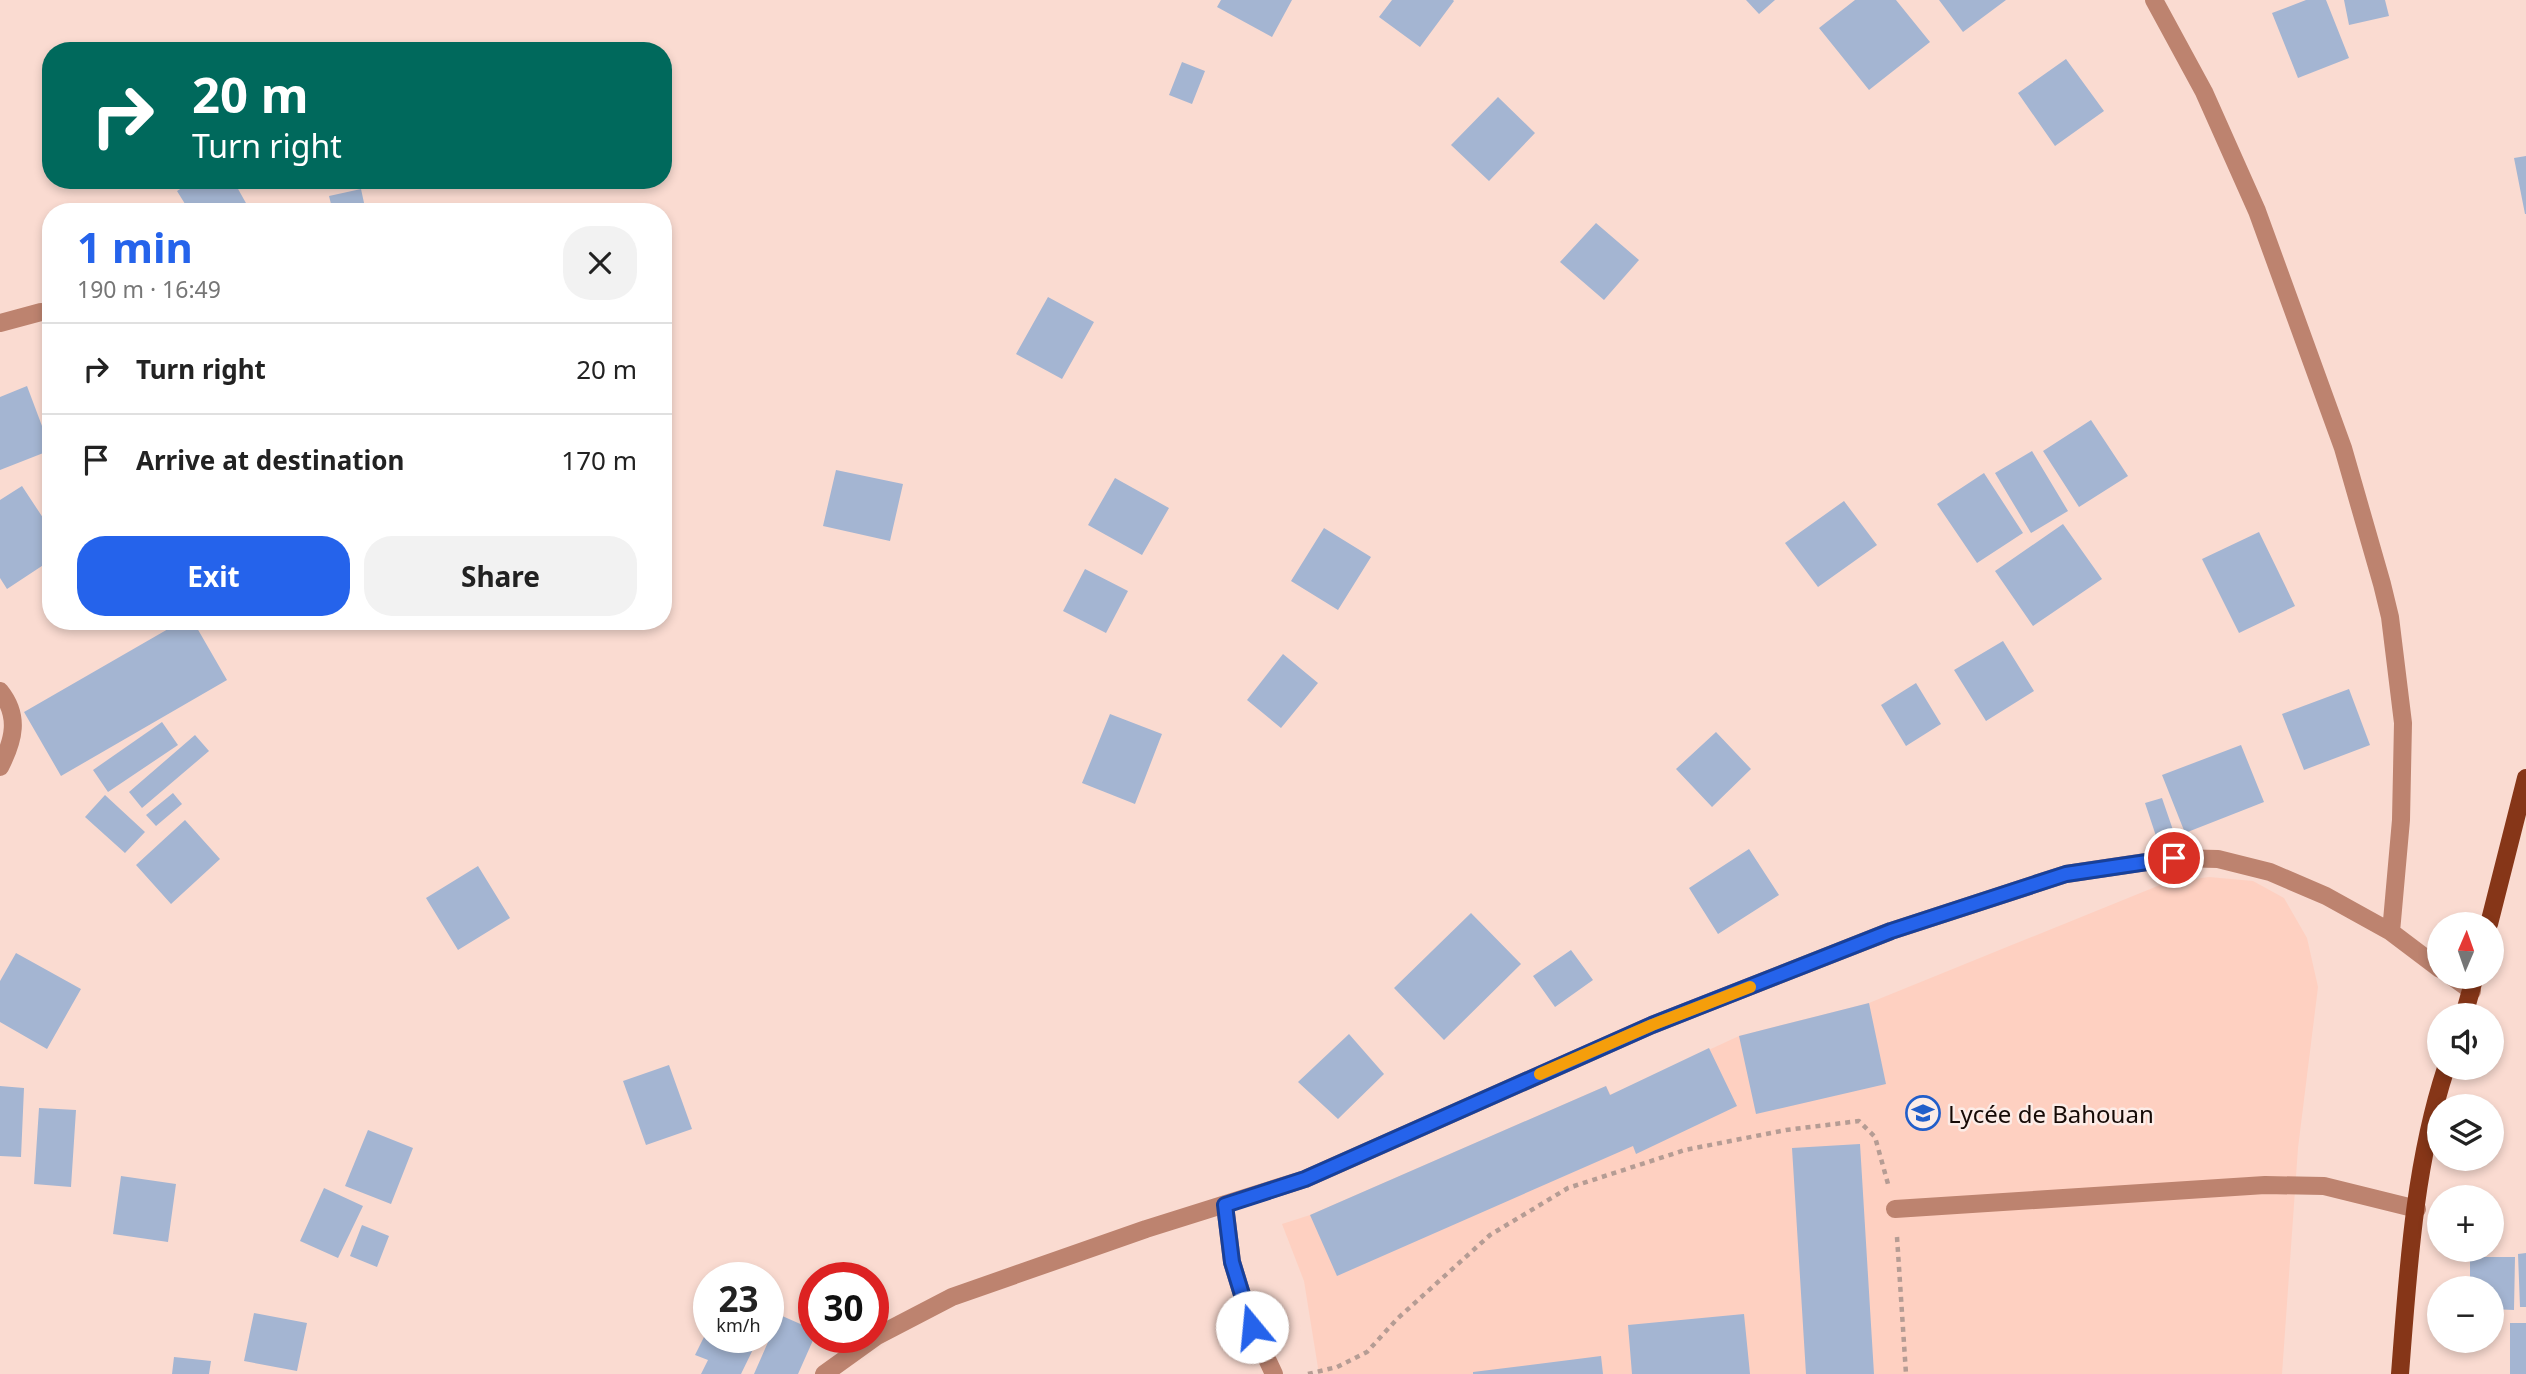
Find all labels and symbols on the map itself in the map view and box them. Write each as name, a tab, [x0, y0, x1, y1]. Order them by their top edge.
pin	[2144, 828, 2204, 888]
north arrow	[2427, 912, 2504, 989]
school or university icon: Lycée de Bahouan	[1904, 1094, 1942, 1132]
place label: Lycée de Bahouan	[1948, 1097, 2154, 1130]
speed limit sign: 30	[798, 1262, 889, 1353]
position arrow	[1215, 1290, 1289, 1364]

